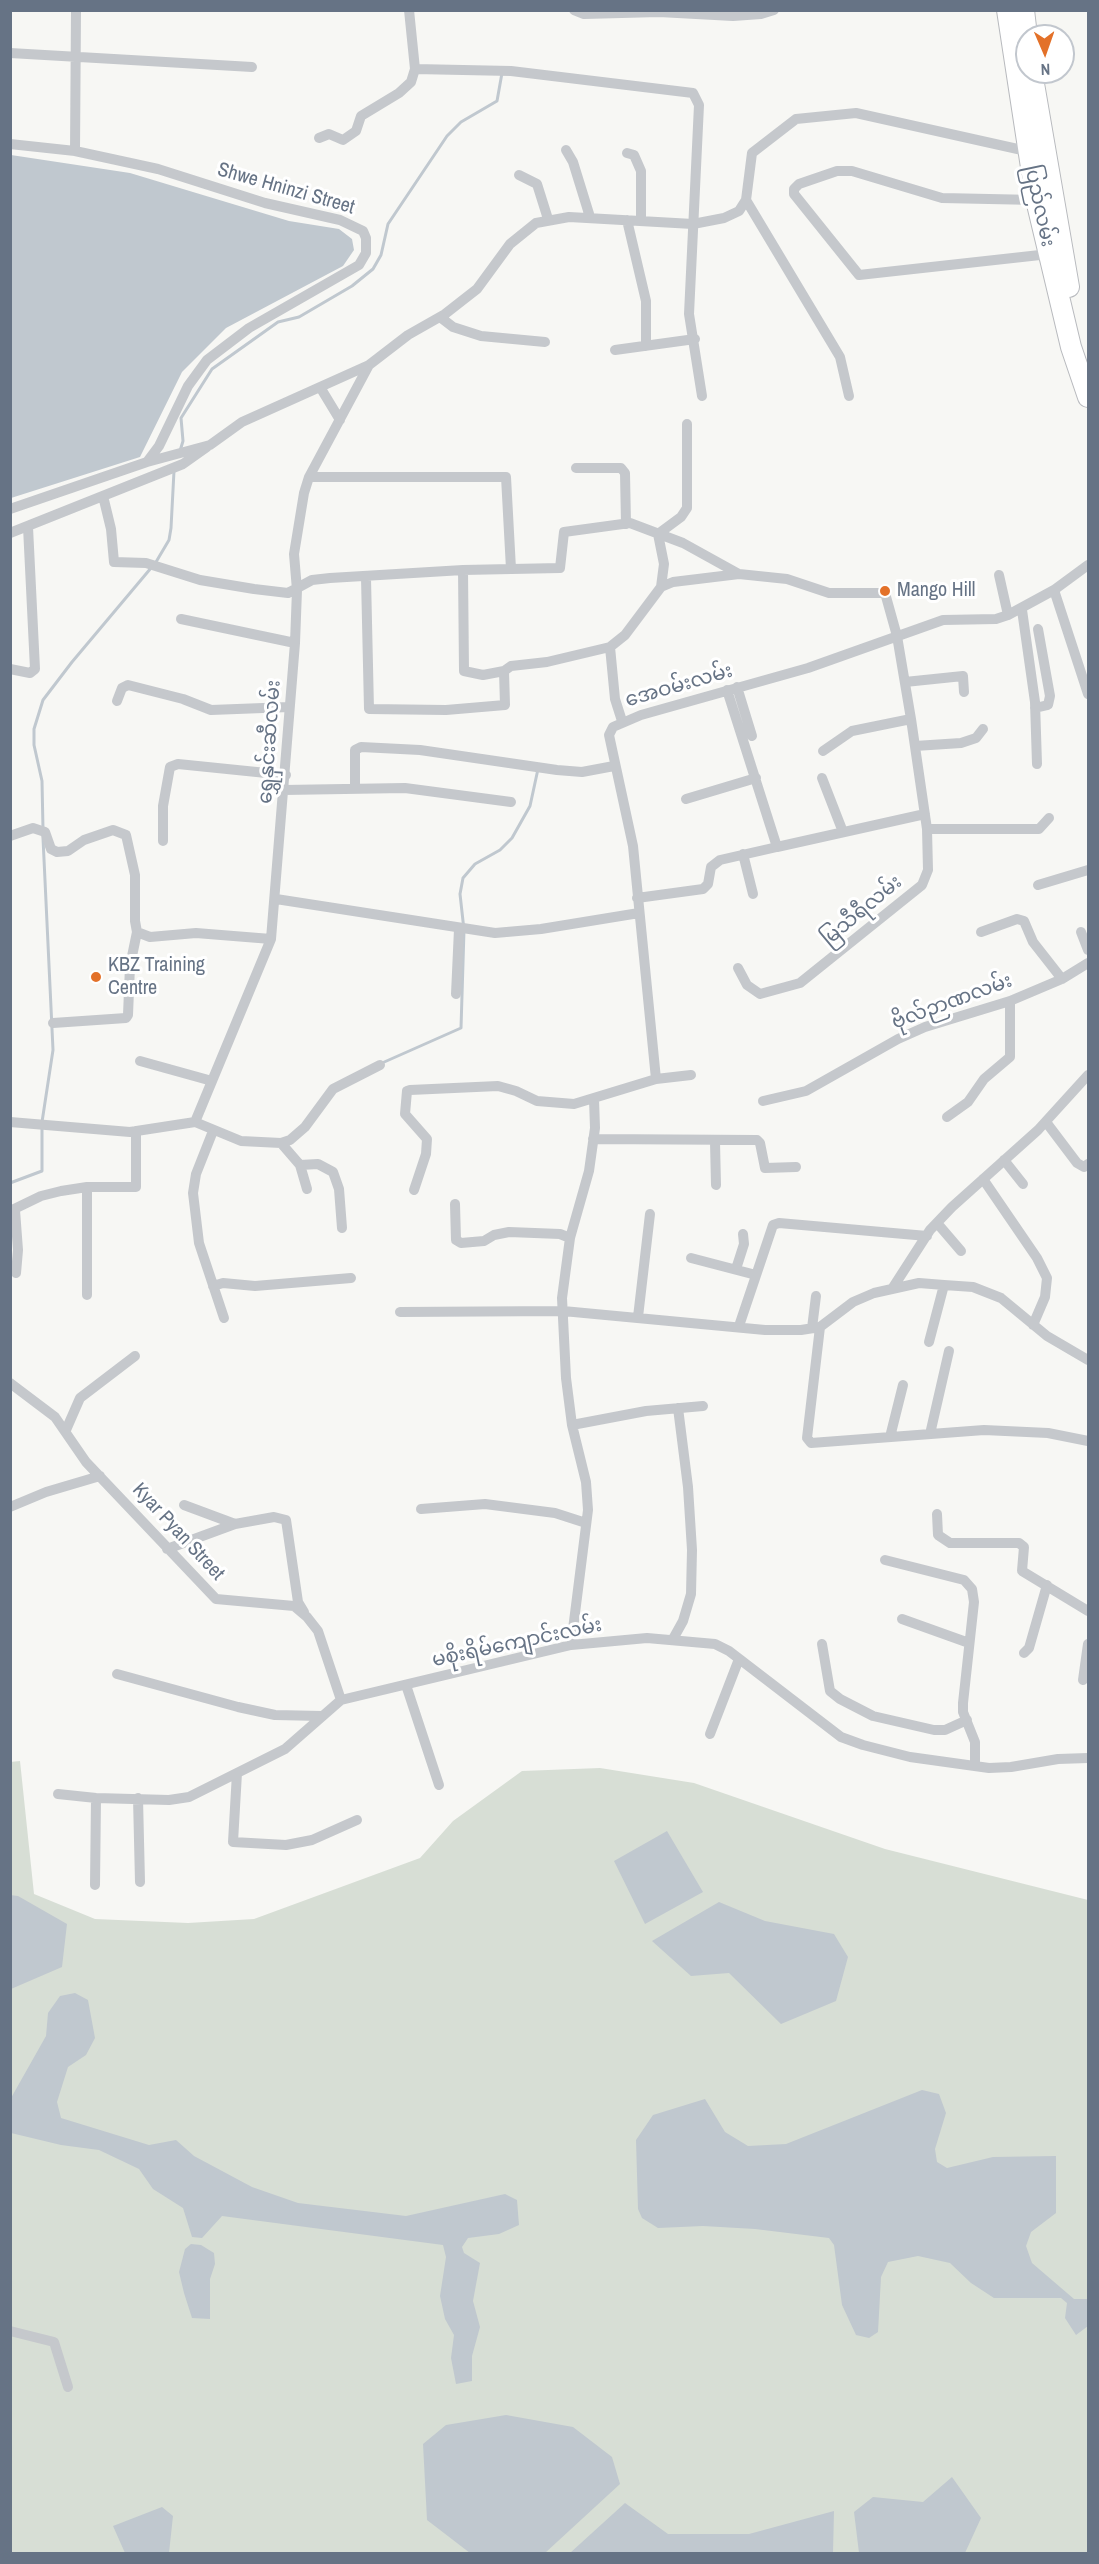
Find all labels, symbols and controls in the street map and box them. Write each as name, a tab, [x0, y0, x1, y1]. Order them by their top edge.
north arrow	[1015, 24, 1075, 84]
text: N	[1040, 59, 1051, 81]
street label: Shwe Hninzi Street	[215, 158, 357, 220]
street label: ပြည်လမ်း	[1019, 163, 1059, 249]
place label: Mango Hill	[897, 579, 975, 603]
marker: Mango Hill	[878, 584, 892, 598]
street label: အေဝမ်းလမ်း	[623, 659, 735, 713]
street label: ရွှေနှင်းဆီလမ်း	[254, 679, 286, 805]
street label: မြသီရီလမ်း	[817, 871, 907, 951]
place label: KBZ Training Centre	[108, 954, 205, 1001]
street label: ဗိုလ်ဉာဏလမ်း	[888, 969, 1016, 1035]
marker: KBZ Training Centre	[89, 970, 103, 984]
street label: Kyar Pyan Street	[127, 1478, 229, 1586]
street label: မစိုးရိမ်ကျောင်းလမ်း	[430, 1613, 604, 1673]

